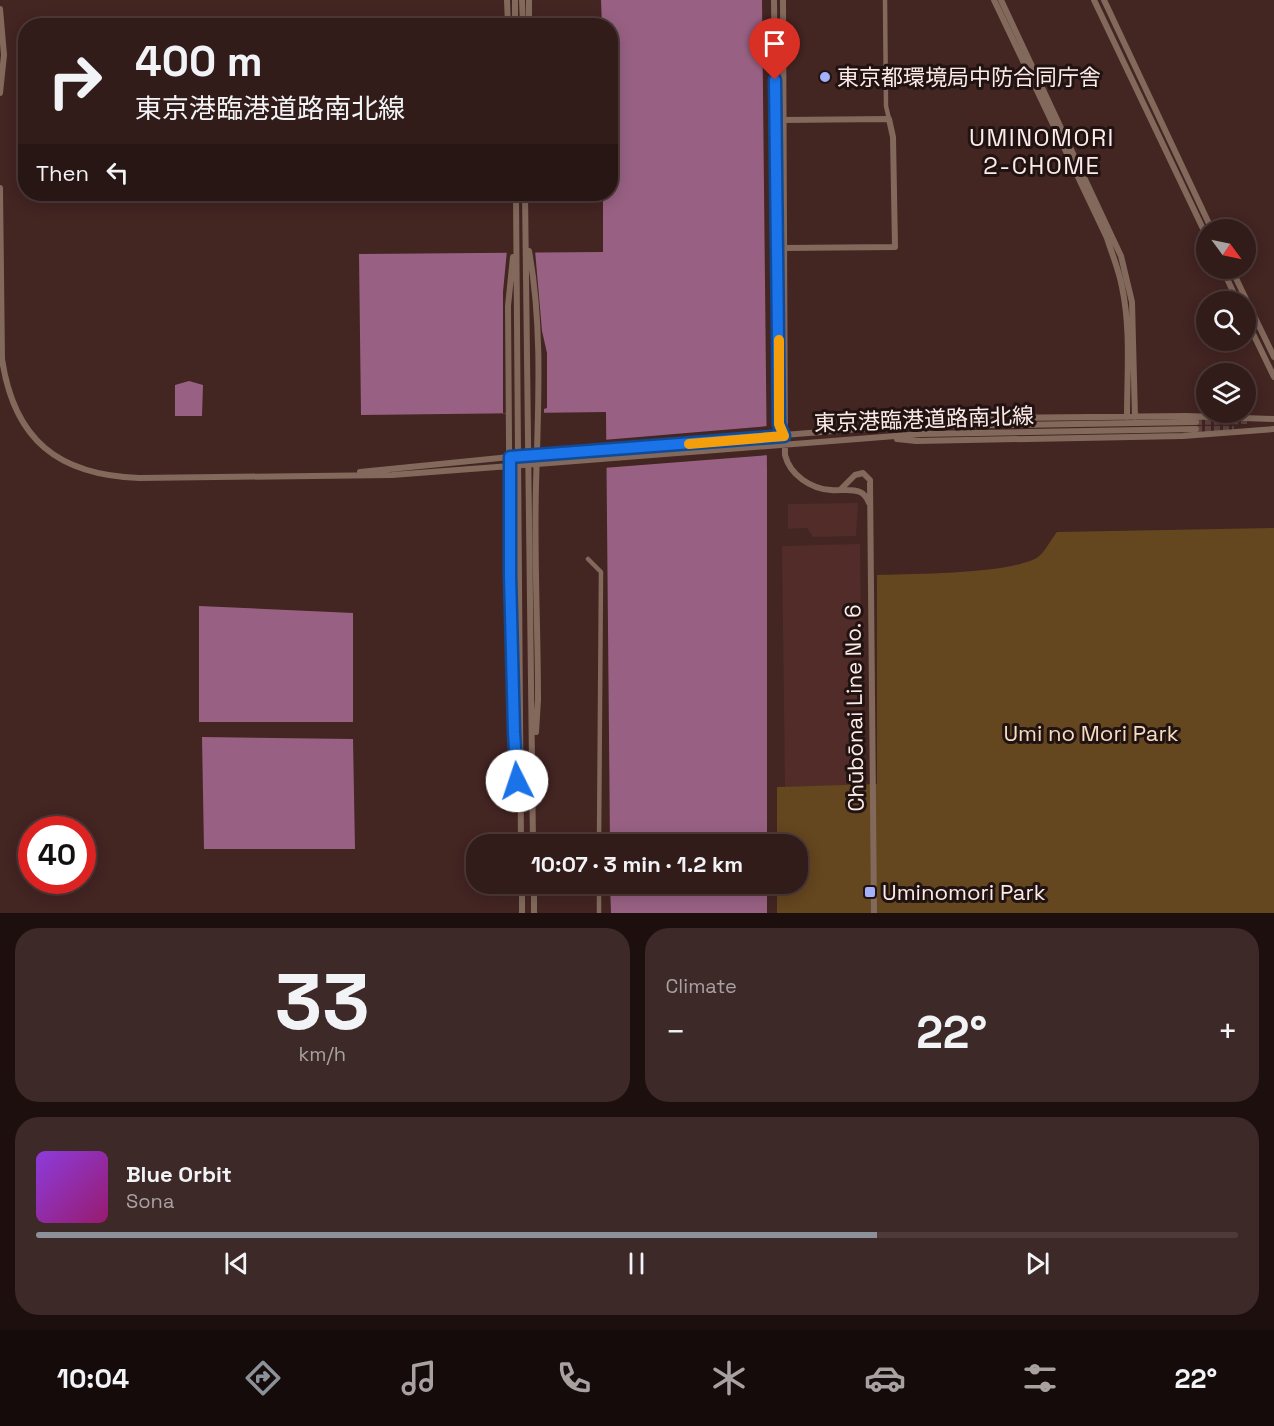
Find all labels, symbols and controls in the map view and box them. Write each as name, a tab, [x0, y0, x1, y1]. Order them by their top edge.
pin	[749, 18, 800, 80]
icon: arrive	[758, 27, 791, 60]
text: 400 m	[135, 35, 263, 88]
icon: right	[36, 42, 114, 120]
place label: 東京都環境局中防合同庁舎	[837, 63, 1101, 91]
marker: 東京都環境局中防合同庁舎	[818, 70, 832, 84]
text: 東京港臨港道路南北線	[135, 91, 405, 126]
district label: UMINOMORI 2-CHOME	[969, 122, 1115, 181]
icon: left	[101, 156, 134, 189]
text: Then	[36, 159, 89, 187]
north arrow	[1196, 219, 1256, 279]
map controls	[1196, 219, 1256, 423]
button: search	[1196, 291, 1256, 351]
button: layers	[1196, 363, 1256, 423]
street label: 東京港臨港道路南北線	[814, 401, 1034, 437]
street label: Chūbōnai Line No. 6	[838, 604, 870, 812]
park label: Umi no Mori Park	[1003, 719, 1179, 747]
position arrow	[485, 749, 549, 813]
speed limit sign: 40	[18, 816, 96, 894]
text: 10:07 · 3 min · 1.2 km	[531, 850, 743, 878]
place label: Uminomori Park	[882, 878, 1046, 906]
marker: Uminomori Park	[863, 885, 877, 899]
text: 33	[275, 952, 370, 1052]
text: Climate	[666, 973, 737, 999]
text: 22°	[916, 1004, 987, 1061]
text: −	[666, 1011, 686, 1053]
text: +	[1218, 1011, 1238, 1053]
text: km/h	[298, 1041, 346, 1067]
text: Blue Orbit	[126, 1160, 232, 1188]
text: Sona	[126, 1188, 174, 1214]
icon: previous	[220, 1247, 253, 1280]
icon: pause	[620, 1247, 653, 1280]
icon: next	[1021, 1247, 1054, 1280]
icon: directions	[242, 1357, 284, 1399]
icon: music	[398, 1357, 440, 1399]
icon: phone	[553, 1357, 595, 1399]
icon: climate	[708, 1357, 750, 1399]
icon: car	[864, 1357, 906, 1399]
icon: filters	[1019, 1357, 1061, 1399]
text: 10:04	[57, 1361, 129, 1396]
text: 22°	[1175, 1361, 1217, 1396]

